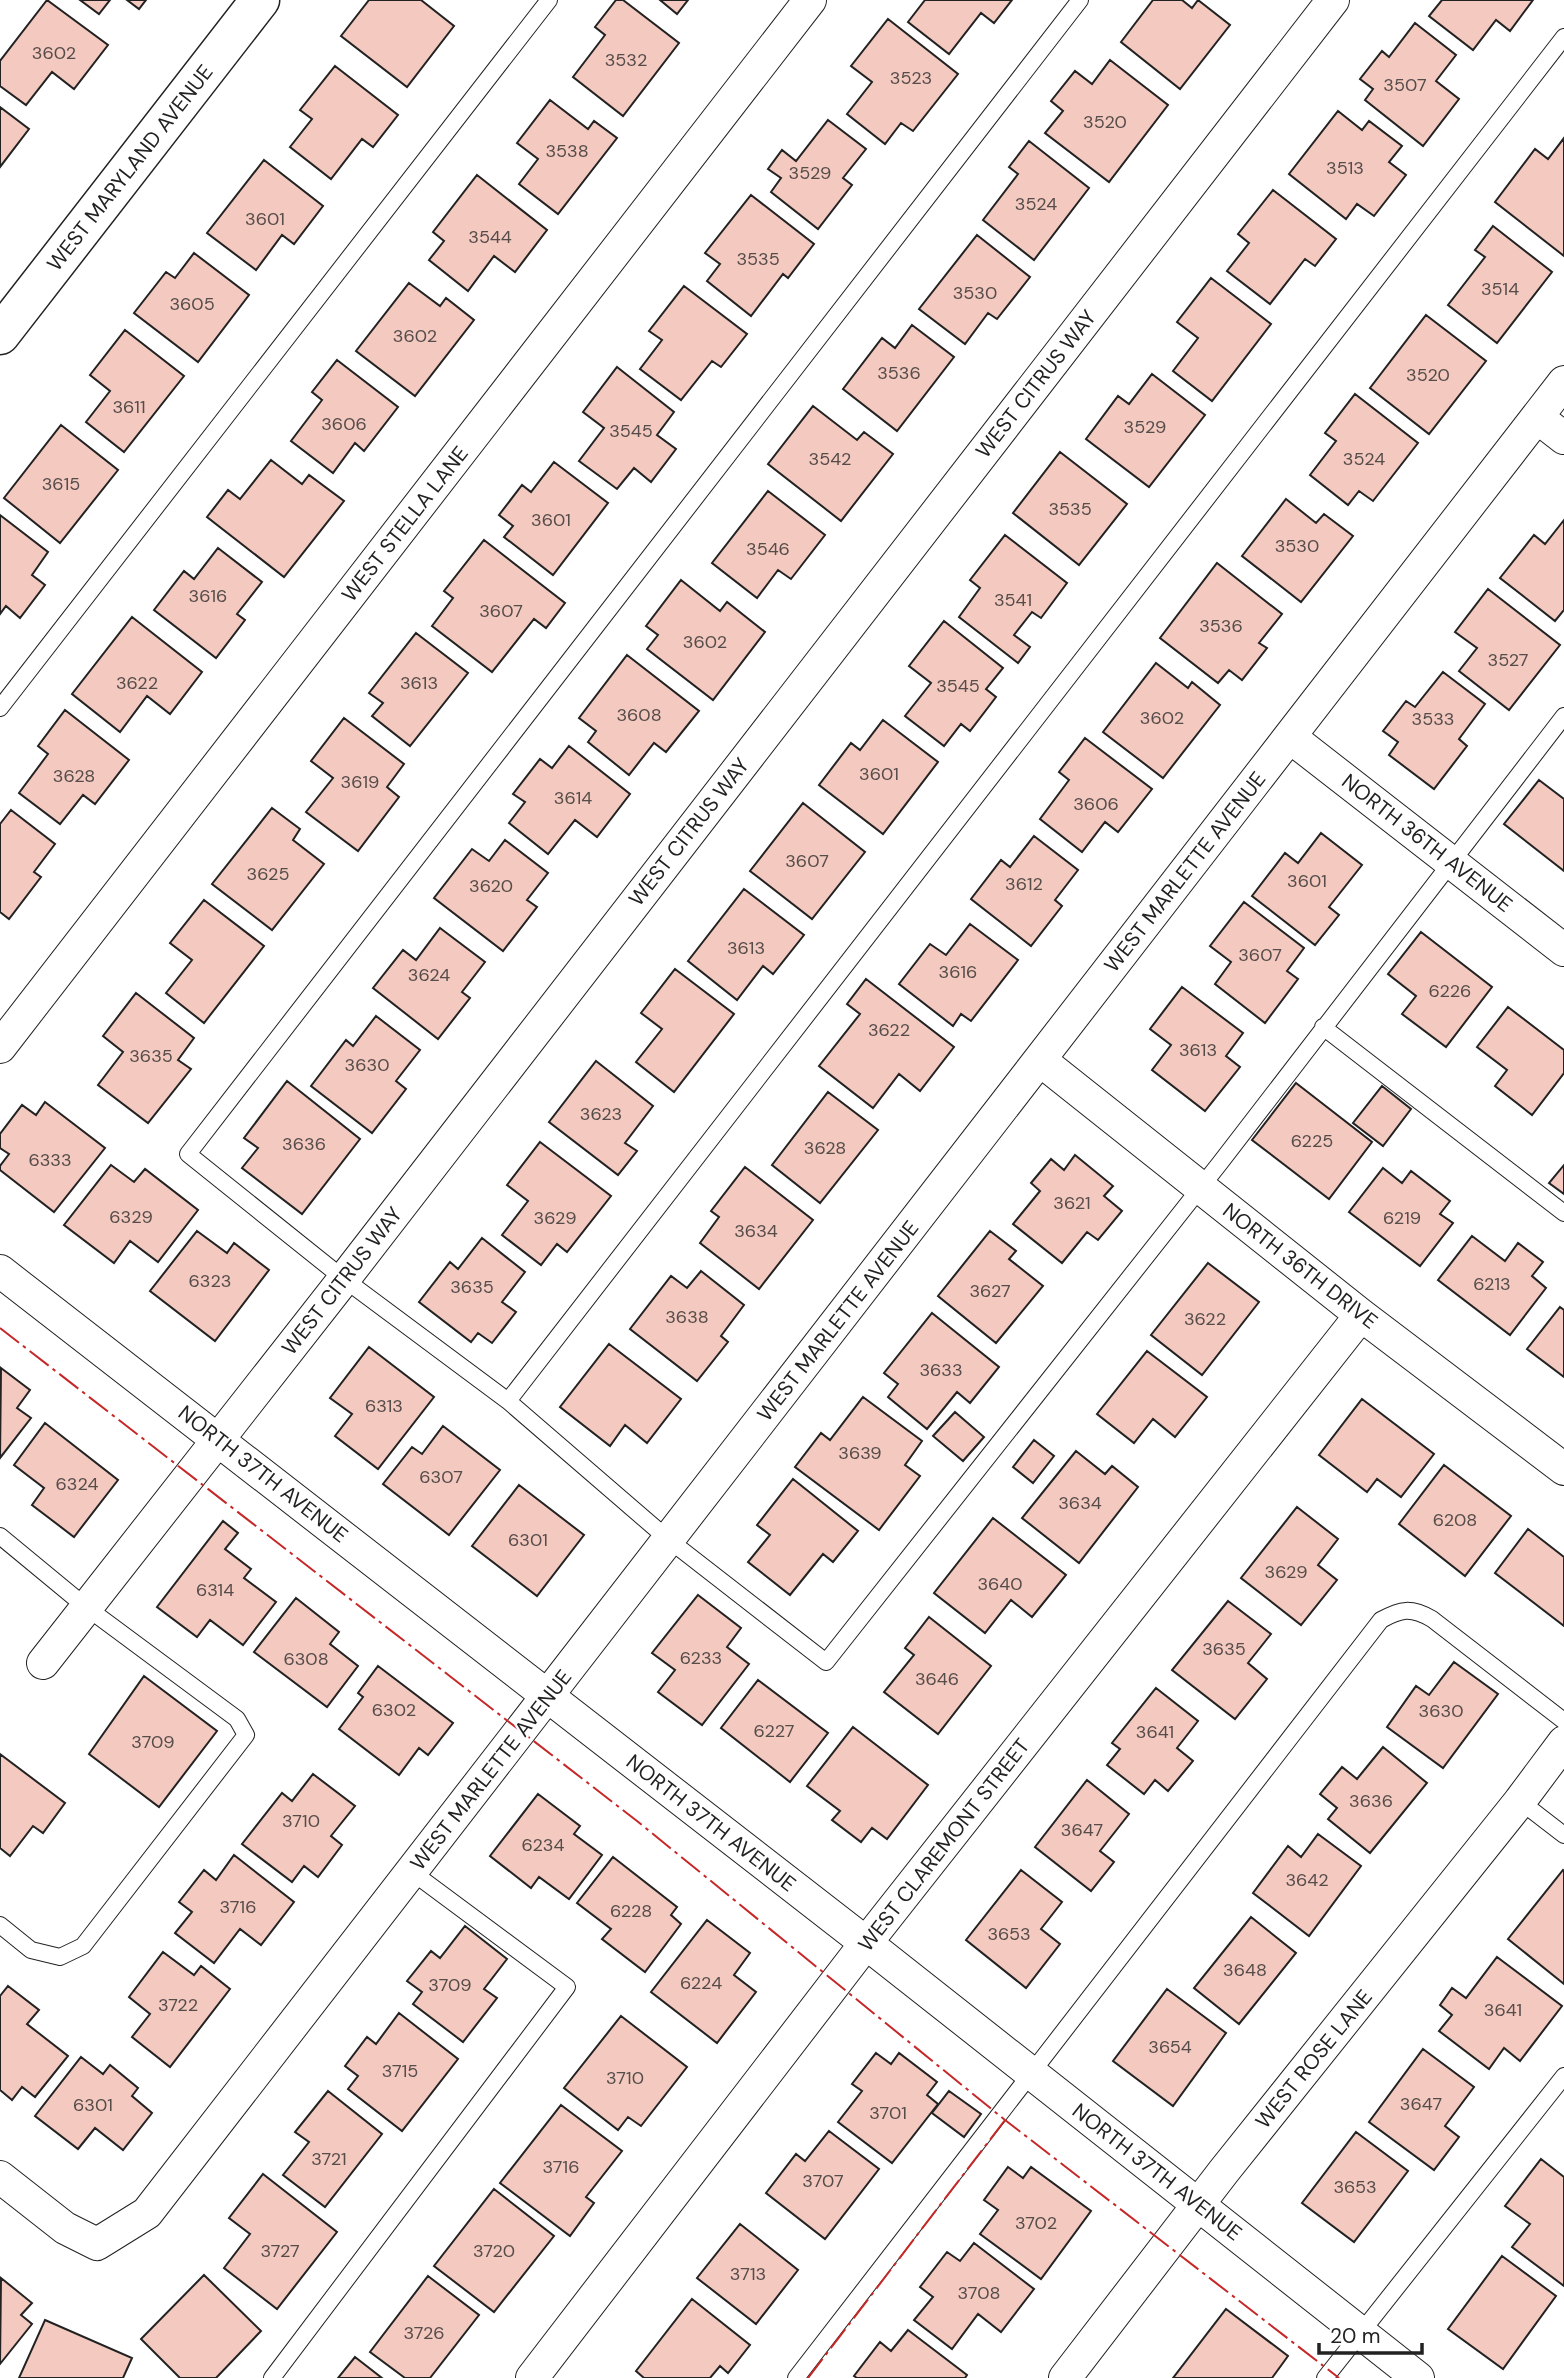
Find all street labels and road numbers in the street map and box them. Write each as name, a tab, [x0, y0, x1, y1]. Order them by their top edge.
street label: WEST MARYLAND AVENUE	[41, 59, 219, 277]
street label: WEST CITRUS WAY	[969, 304, 1103, 464]
street label: WEST STELLA LANE	[336, 441, 474, 607]
street label: WEST CITRUS WAY	[622, 752, 756, 912]
street label: WEST MARLETTE AVENUE	[1098, 766, 1272, 978]
street label: NORTH 36TH AVENUE	[1336, 768, 1518, 918]
street label: NORTH 36TH DRIVE	[1217, 1197, 1383, 1335]
street label: WEST CITRUS WAY	[275, 1201, 409, 1361]
street label: WEST MARLETTE AVENUE	[751, 1215, 925, 1427]
street label: NORTH 37TH AVENUE	[173, 1399, 353, 1549]
street label: WEST MARLETTE AVENUE	[404, 1664, 578, 1876]
street label: WEST CLAREMONT STREET	[852, 1733, 1036, 1957]
street label: NORTH 37TH AVENUE	[621, 1748, 801, 1898]
street label: WEST ROSE LANE	[1249, 1984, 1379, 2134]
street label: NORTH 37TH AVENUE	[1067, 2097, 1247, 2247]

